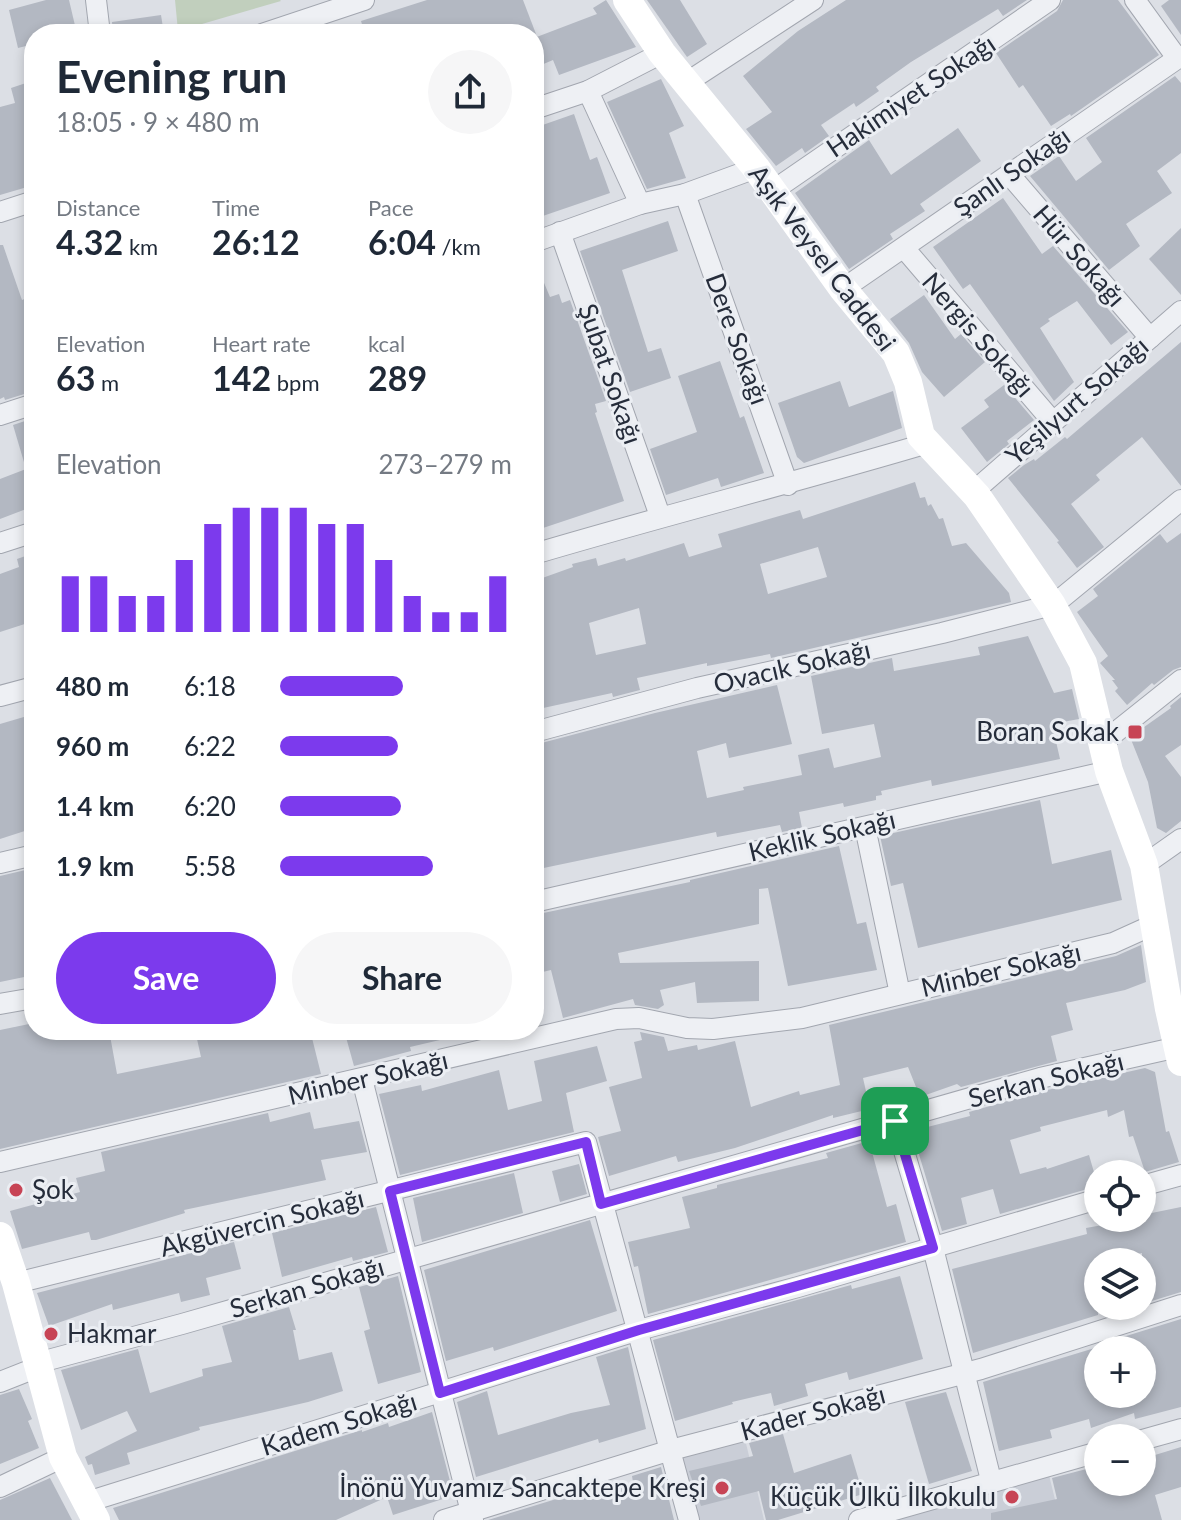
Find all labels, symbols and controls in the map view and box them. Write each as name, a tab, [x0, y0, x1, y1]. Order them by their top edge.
street label: Hakimiyet Sokağı	[820, 27, 1001, 163]
text: Evening run	[56, 50, 287, 102]
button: share	[428, 50, 512, 134]
text: 18:05 · 9 × 480 m	[56, 106, 260, 138]
street label: Şanlı Sokağı	[947, 119, 1076, 223]
street label: Aşık Veysel Caddesi	[742, 158, 903, 357]
text: Distance	[56, 194, 140, 221]
text: Time	[212, 194, 260, 221]
text: Pace	[368, 194, 414, 221]
street label: Hür Sokağı	[1027, 198, 1133, 313]
text: 4.32	[56, 221, 123, 262]
text: 26:12	[212, 221, 300, 262]
text: 6:04	[368, 221, 436, 262]
text: km	[123, 233, 158, 260]
text: /km	[436, 233, 481, 260]
street label: Nergis Sokağı	[916, 265, 1042, 403]
street label: Dere Sokağı	[699, 269, 776, 409]
street label: Şubat Sokağı	[572, 299, 650, 448]
text: Elevation	[56, 330, 145, 357]
text: Heart rate	[212, 330, 311, 357]
text: kcal	[368, 330, 405, 357]
street label: Yeşilyurt Sokağı	[998, 330, 1154, 471]
text: 63	[56, 357, 95, 398]
text: 142	[212, 357, 271, 398]
text: 289	[368, 357, 427, 398]
text: m	[95, 369, 119, 396]
text: bpm	[271, 369, 320, 396]
text: Elevation	[56, 448, 162, 480]
text: 273–279 m	[378, 448, 512, 480]
street label: Ovacık Sokağı	[710, 632, 873, 700]
text: 480 m	[56, 670, 129, 702]
text: 6:18	[184, 670, 236, 702]
place label: Boran Sokak	[976, 715, 1120, 747]
marker: Boran Sokak	[1126, 723, 1144, 741]
text: 960 m	[56, 730, 129, 762]
text: 6:22	[184, 730, 236, 762]
text: 1.4 km	[56, 790, 134, 822]
text: 6:20	[184, 790, 236, 822]
street label: Keklik Sokağı	[745, 803, 898, 867]
text: 1.9 km	[56, 850, 134, 882]
text: 5:58	[184, 850, 236, 882]
button: Save	[56, 932, 276, 1024]
button: Share	[292, 932, 512, 1024]
street label: Minber Sokağı	[918, 935, 1084, 1003]
street label: Minber Sokağı	[285, 1043, 451, 1111]
street label: Serkan Sokağı	[965, 1044, 1127, 1114]
pin	[861, 1087, 929, 1155]
icon: arrive	[873, 1099, 917, 1143]
map controls	[1084, 1160, 1156, 1496]
button: locate	[1084, 1160, 1156, 1232]
place label: Şok	[32, 1173, 75, 1205]
marker: Şok	[7, 1181, 25, 1199]
street label: Akgüvercin Sokağı	[156, 1181, 367, 1263]
button: layers	[1084, 1248, 1156, 1320]
street label: Serkan Sokağı	[226, 1250, 388, 1324]
place label: Hakmar	[67, 1317, 157, 1349]
marker: Hakmar	[42, 1325, 60, 1343]
button: +	[1084, 1336, 1156, 1408]
street label: Kader Sokağı	[737, 1377, 889, 1447]
street label: Kadem Sokağı	[257, 1384, 420, 1462]
button: −	[1084, 1424, 1156, 1496]
place label: İnönü Yuvamız Sancaktepe Kreşi	[339, 1471, 706, 1503]
marker: İnönü Yuvamız Sancaktepe Kreşi	[713, 1479, 731, 1497]
place label: Küçük Ülkü İlkokulu	[770, 1480, 996, 1512]
marker: Küçük Ülkü İlkokulu	[1003, 1488, 1021, 1506]

